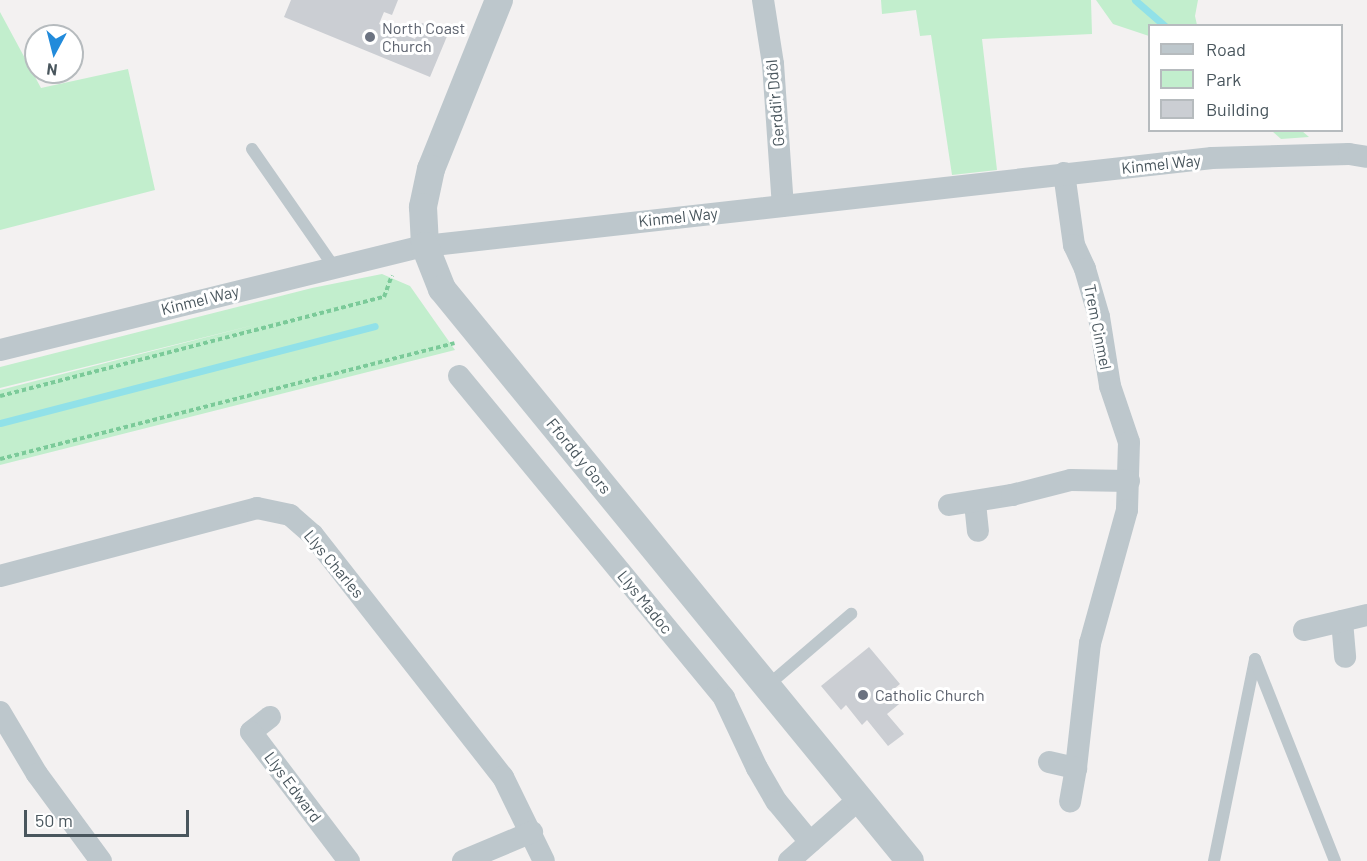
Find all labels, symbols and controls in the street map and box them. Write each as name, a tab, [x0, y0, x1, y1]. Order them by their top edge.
place label: North Coast Church	[382, 18, 465, 56]
north arrow	[24, 24, 84, 84]
legend	[1148, 24, 1343, 132]
marker: North Coast Church	[363, 30, 377, 44]
text: Road	[1206, 38, 1246, 60]
street label: Gerddi'r Ddôl	[762, 59, 788, 147]
text: N	[46, 60, 58, 80]
text: Park	[1206, 68, 1241, 90]
text: Building	[1206, 98, 1269, 120]
street label: Kinmel Way	[1120, 150, 1202, 178]
street label: Kinmel Way	[637, 203, 719, 231]
street label: Kinmel Way	[159, 281, 241, 319]
street label: Trem Cinmel	[1080, 283, 1116, 371]
street label: Ffordd y Gors	[543, 414, 615, 498]
street label: Llys Charles	[300, 526, 368, 602]
street label: Llys Madoc	[614, 566, 676, 638]
place label: Catholic Church	[875, 685, 985, 705]
marker: Catholic Church	[856, 688, 870, 702]
street label: Llys Edward	[260, 748, 326, 826]
scale bar	[27, 798, 192, 836]
text: 50 m	[35, 809, 73, 831]

